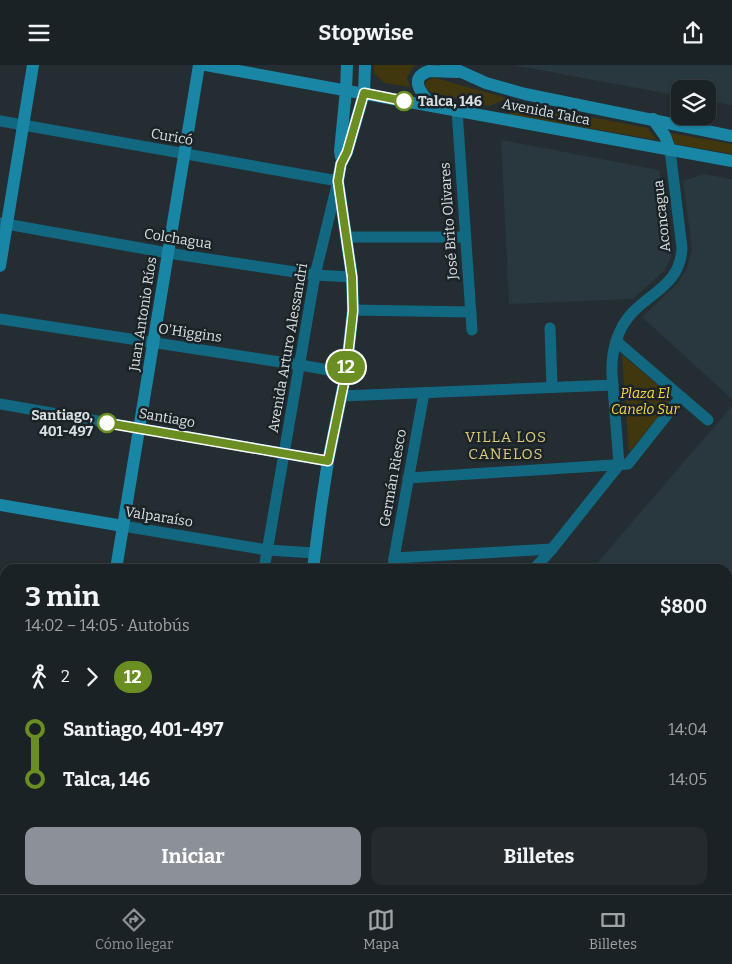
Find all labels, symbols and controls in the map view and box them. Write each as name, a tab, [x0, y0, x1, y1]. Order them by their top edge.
icon: menu	[25, 19, 53, 47]
text: Stopwise	[318, 19, 414, 46]
icon: share	[679, 19, 707, 47]
map controls	[671, 80, 716, 125]
button: layers	[671, 80, 716, 125]
marker: Talca, 146	[394, 91, 414, 111]
place label: Talca, 146	[418, 93, 482, 110]
street label: Avenida Talca	[501, 95, 592, 129]
street label: Curicó	[150, 125, 194, 149]
street label: José Brito Olivares	[436, 162, 462, 281]
street label: Aconcagua	[650, 179, 674, 253]
street label: Colchagua	[143, 225, 213, 253]
street label: Juan Antonio Ríos	[125, 256, 160, 373]
street label: Avenida Arturo Alessandri	[265, 262, 311, 434]
street label: O'Higgins	[157, 320, 223, 346]
line badge: 12	[324, 351, 368, 383]
text: 12	[337, 356, 355, 378]
park label: Plaza El Canelo Sur	[611, 385, 680, 418]
street label: Santiago	[137, 405, 197, 431]
place label: Santiago, 401-497	[31, 407, 93, 440]
marker: Santiago, 401-497	[97, 413, 117, 433]
street label: Germán Riesco	[376, 428, 410, 528]
district label: VILLA LOS CANELOS	[465, 428, 547, 463]
street label: Valparaíso	[124, 503, 194, 531]
text: 3 min	[25, 580, 100, 613]
text: $800	[660, 595, 707, 618]
text: 14:02 – 14:05 · Autobús	[25, 616, 190, 635]
icon: walk	[25, 663, 53, 691]
icon: forward	[78, 663, 106, 691]
text: 12	[124, 666, 142, 688]
text: 2	[61, 667, 70, 686]
text: Santiago, 401-497	[63, 718, 223, 741]
text: 14:04	[668, 720, 707, 739]
text: Talca, 146	[63, 768, 150, 791]
text: 14:05	[669, 770, 707, 789]
button: Iniciar	[25, 827, 361, 885]
button: Billetes	[371, 827, 707, 885]
tab: Cómo llegar	[95, 906, 173, 953]
tab: Mapa	[363, 906, 399, 953]
tab: Billetes	[589, 906, 637, 953]

